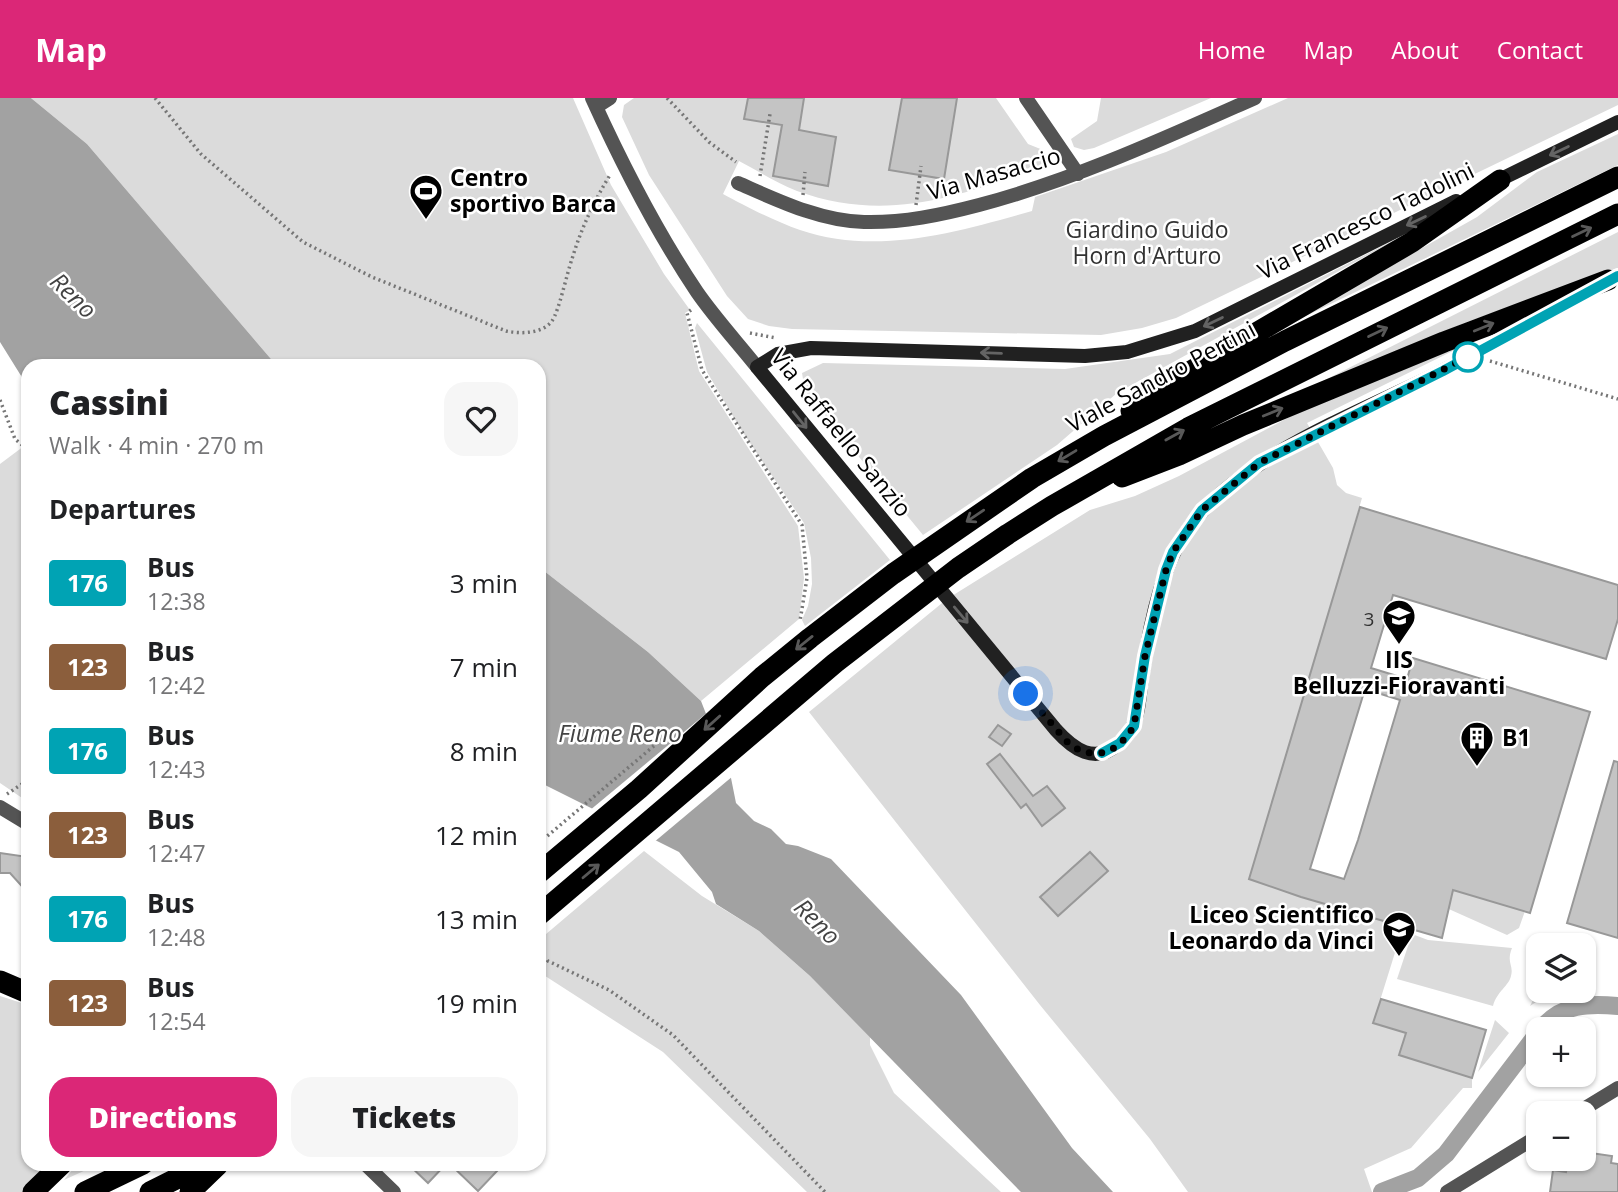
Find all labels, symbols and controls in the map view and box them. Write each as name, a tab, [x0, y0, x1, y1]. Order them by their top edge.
text: Map	[35, 27, 107, 72]
text: Home	[1198, 33, 1266, 66]
text: Map	[1304, 33, 1353, 66]
text: About	[1391, 33, 1459, 66]
text: Contact	[1497, 33, 1583, 66]
street label: Via Masaccio	[923, 139, 1064, 207]
one-way arrow	[1549, 145, 1570, 159]
street label: Via Francesco Tadolini	[1252, 154, 1479, 286]
place label: Centro sportivo Barca	[450, 161, 616, 219]
sports icon: Centro sportivo Barca	[407, 172, 445, 221]
park label: Giardino Guido Horn d'Arturo	[1065, 213, 1229, 271]
one-way arrow	[1406, 215, 1427, 229]
one-way arrow	[1571, 224, 1592, 238]
water label: Reno	[44, 265, 105, 325]
street label: Viale Sandro Pertini	[1060, 313, 1261, 440]
one-way arrow	[1203, 316, 1224, 330]
one-way arrow	[1472, 319, 1494, 332]
one-way arrow	[1367, 325, 1388, 338]
street label: Via Raffaello Sanzio	[764, 342, 920, 523]
unlabelled marker	[1453, 342, 1483, 372]
one-way arrow	[979, 347, 1002, 360]
text: Cassini	[49, 380, 169, 425]
button: heart	[444, 382, 518, 456]
one-way arrow	[1262, 405, 1283, 418]
one-way arrow	[793, 411, 808, 429]
one-way arrow	[1164, 428, 1185, 441]
text: Walk · 4 min · 270 m	[49, 429, 264, 461]
one-way arrow	[1058, 449, 1078, 463]
text: Departures	[49, 491, 196, 527]
one-way arrow	[966, 509, 985, 523]
text: Bus	[147, 549, 194, 585]
text: 3 min	[450, 565, 518, 601]
text: 176	[67, 566, 108, 599]
text: 12:38	[147, 585, 206, 617]
school or university icon: IIS Belluzzi-Fioravanti	[1380, 597, 1418, 646]
one-way arrow	[953, 605, 968, 623]
house number: 3	[1364, 606, 1374, 632]
text: Bus	[147, 633, 194, 669]
one-way arrow	[795, 635, 813, 651]
place label: IIS Belluzzi-Fioravanti	[1293, 643, 1505, 701]
text: 7 min	[450, 649, 518, 685]
text: 123	[67, 650, 108, 683]
text: 12:42	[147, 669, 206, 701]
your location	[1008, 676, 1043, 711]
one-way arrow	[703, 715, 721, 731]
water label: Fiume Reno	[558, 716, 682, 749]
text: Bus	[147, 717, 194, 753]
building icon: B1	[1458, 719, 1496, 768]
place label: B1	[1502, 721, 1531, 753]
text: 8 min	[450, 733, 518, 769]
text: 176	[67, 734, 108, 767]
text: 12:43	[147, 753, 206, 785]
text: Bus	[147, 801, 194, 837]
text: 12 min	[435, 817, 518, 853]
text: 123	[67, 818, 108, 851]
text: 12:47	[147, 837, 206, 869]
one-way arrow	[582, 863, 600, 879]
text: Bus	[147, 885, 194, 921]
water label: Reno	[788, 891, 848, 951]
place label: Liceo Scientifico Leonardo da Vinci	[1169, 898, 1374, 956]
text: 13 min	[435, 901, 518, 937]
text: 176	[67, 902, 108, 935]
school or university icon: Liceo Scientifico Leonardo da Vinci	[1380, 909, 1418, 958]
text: 12:48	[147, 921, 206, 953]
map controls	[1526, 933, 1596, 1171]
button: layers	[1526, 933, 1596, 1003]
text: Bus	[147, 969, 194, 1005]
text: 19 min	[435, 985, 518, 1021]
text: 123	[67, 986, 108, 1019]
text: 12:54	[147, 1005, 206, 1037]
button: +	[1526, 1017, 1596, 1087]
button: Directions	[49, 1077, 277, 1157]
button: Tickets	[291, 1077, 518, 1157]
button: −	[1526, 1101, 1596, 1171]

